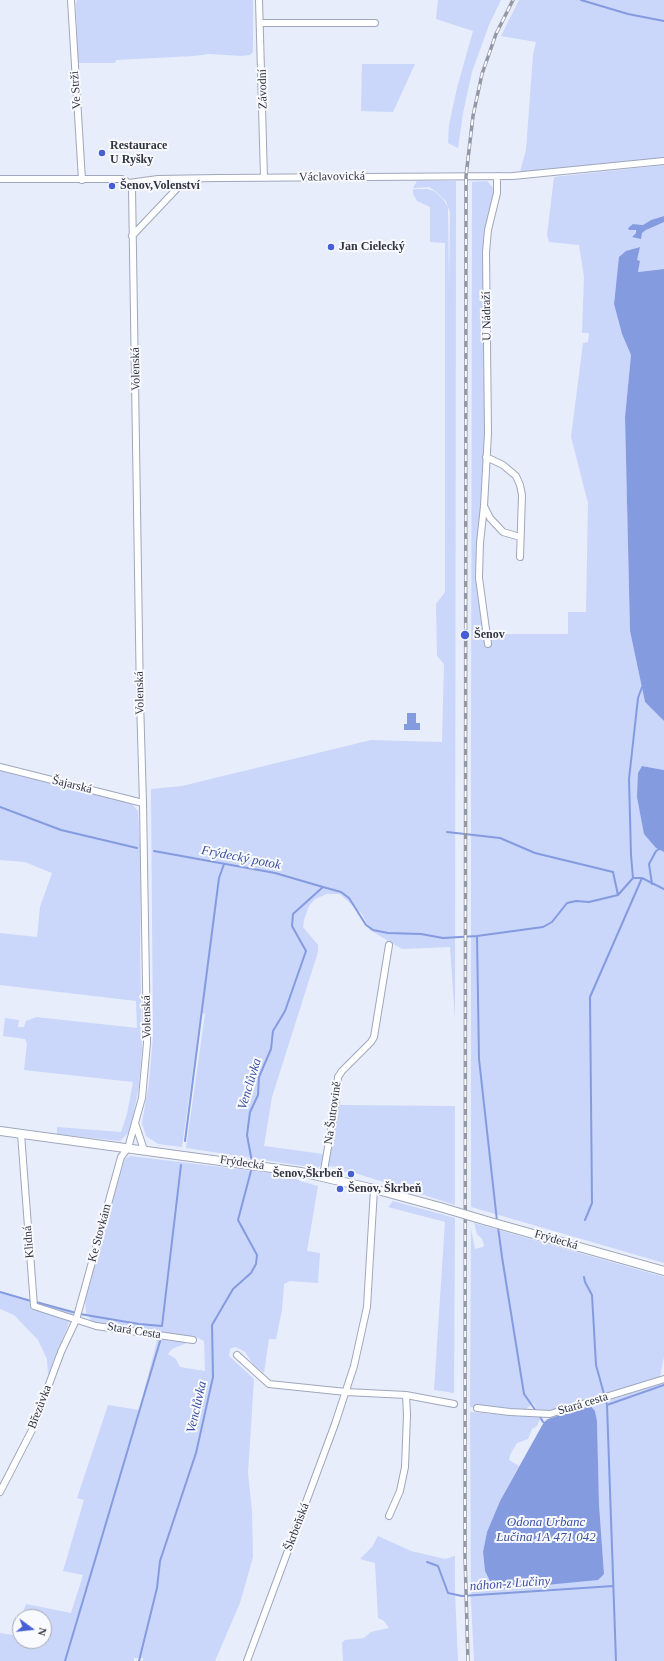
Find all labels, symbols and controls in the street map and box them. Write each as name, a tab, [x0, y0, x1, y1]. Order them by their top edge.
street label: Závodní	[255, 69, 271, 109]
street label: Ve Strži	[67, 70, 85, 110]
place label: Restaurace U Ryšky	[110, 139, 167, 167]
marker: Restaurace U Ryšky	[97, 148, 107, 158]
street label: Václavovická	[299, 169, 365, 185]
place label: Šenov,Volenství	[120, 179, 200, 193]
marker: Šenov,Volenství	[107, 181, 117, 191]
place label: Jan Cielecký	[339, 240, 405, 254]
marker: Jan Cielecký	[326, 242, 336, 252]
street label: U Nádraží	[479, 291, 495, 341]
street label: Volenská	[128, 347, 144, 391]
place label: Šenov	[474, 628, 505, 642]
marker: Šenov	[459, 629, 471, 641]
street label: Volenská	[132, 671, 148, 715]
street label: Šajarská	[51, 773, 93, 797]
water label: Frýdecký potok	[200, 843, 282, 873]
street label: Volenská	[139, 995, 155, 1039]
water label: Venclůvka	[235, 1057, 265, 1111]
street label: Na Šutrovině	[321, 1080, 345, 1146]
street label: Frýdecká	[219, 1153, 265, 1173]
place label: Šenov,Škrbeň	[273, 1167, 343, 1181]
marker: Šenov,Škrbeň	[346, 1169, 356, 1179]
place label: Šenov, Škrbeň	[348, 1182, 421, 1196]
marker: Šenov, Škrbeň	[335, 1184, 345, 1194]
street label: Ke Stovkám	[85, 1202, 115, 1264]
street label: Klidná	[20, 1225, 38, 1259]
street label: Frýdecká	[533, 1227, 579, 1253]
street label: Stará Cesta	[106, 1320, 162, 1342]
water label: Venclůvka	[183, 1380, 211, 1434]
street label: Březůvka	[25, 1383, 55, 1431]
street label: Stará cesta	[556, 1390, 610, 1418]
street label: Škrbeňská	[281, 1501, 313, 1553]
water label: Odona Urbanc Lučina 1A 471 042	[496, 1515, 596, 1546]
water label: náhon-z Lučiny	[469, 1573, 551, 1595]
north arrow	[12, 1609, 52, 1649]
text: N	[36, 1626, 49, 1637]

